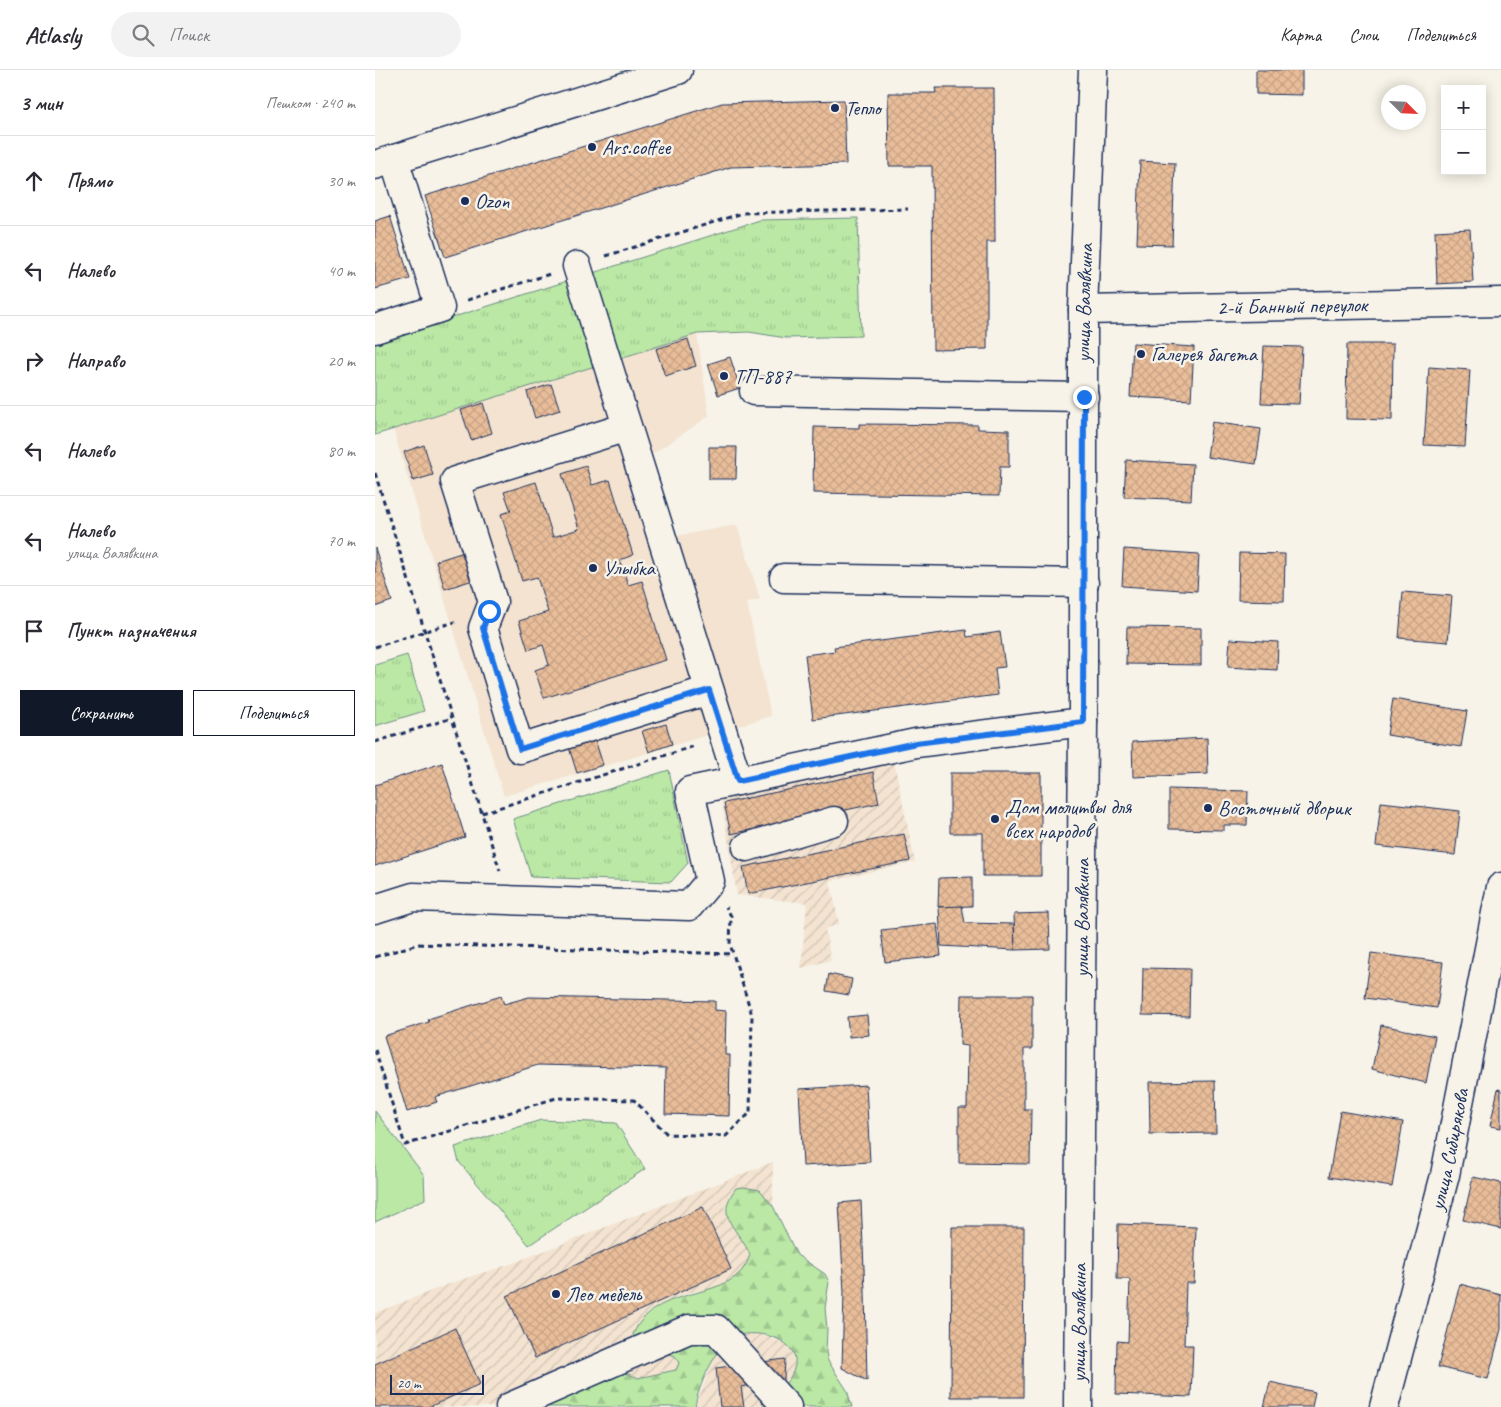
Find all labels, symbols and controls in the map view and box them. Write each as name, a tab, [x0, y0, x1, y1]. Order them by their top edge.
search box	[111, 12, 461, 57]
text: Atlasly	[25, 20, 81, 50]
icon: search	[129, 21, 157, 49]
text: Поиск	[169, 23, 209, 47]
text: Карта	[1280, 24, 1321, 46]
text: Слои	[1349, 24, 1378, 46]
text: Поделиться	[1406, 24, 1476, 46]
north arrow	[1381, 85, 1426, 130]
map controls	[1441, 85, 1486, 175]
button: +	[1441, 85, 1486, 130]
text: 3 мин	[20, 90, 63, 116]
text: Пешком · 240 m	[266, 93, 355, 113]
place label: Тепло	[845, 95, 883, 121]
marker: Тепло	[829, 102, 841, 114]
button: −	[1441, 130, 1486, 175]
place label: Ars.coffee	[602, 134, 671, 160]
marker: Ars.coffee	[586, 141, 598, 153]
icon: ahead	[20, 167, 48, 195]
text: Прямо	[67, 169, 112, 193]
text: 30 m	[328, 171, 355, 191]
place label: Ozon	[475, 188, 510, 214]
marker: Ozon	[459, 195, 471, 207]
street label: улица Валявкина	[1070, 241, 1099, 364]
icon: left	[20, 257, 48, 285]
text: Налево	[67, 259, 115, 283]
text: 40 m	[328, 261, 355, 281]
street label: 2-й Банный переулок	[1217, 292, 1370, 320]
place label: Галерея багета	[1151, 341, 1259, 367]
icon: right	[20, 347, 48, 375]
marker: Галерея багета	[1135, 348, 1147, 360]
text: Направо	[67, 349, 125, 373]
text: 20 m	[328, 351, 355, 371]
place label: ТП-887	[734, 363, 793, 389]
marker: ТП-887	[718, 370, 730, 382]
route end	[1073, 386, 1096, 409]
icon: left	[20, 437, 48, 465]
text: Налево	[67, 439, 115, 463]
text: 80 m	[328, 441, 355, 461]
text: Налево	[67, 519, 115, 543]
icon: left	[20, 527, 48, 555]
text: 70 m	[328, 531, 355, 551]
text: улица Валявкина	[67, 543, 157, 563]
place label: Улыбка	[603, 555, 657, 581]
marker: Улыбка	[587, 562, 599, 574]
route start	[478, 600, 501, 623]
icon: arrive	[20, 617, 48, 645]
text: Пункт назначения	[67, 619, 196, 643]
button: Сохранить	[20, 690, 183, 736]
button: Поделиться	[193, 690, 355, 736]
place label: Дом молитвы для всех народов	[1005, 794, 1133, 844]
place label: Восточный дворик	[1218, 795, 1353, 821]
marker: Восточный дворик	[1202, 802, 1214, 814]
marker: Дом молитвы для всех народов	[989, 813, 1001, 825]
street label: улица Валявкина	[1068, 857, 1095, 979]
street label: улица Сибирякова	[1423, 1085, 1475, 1215]
street label: улица Валявкина	[1065, 1262, 1092, 1384]
place label: Лео мебель	[566, 1281, 643, 1307]
marker: Лео мебель	[550, 1288, 562, 1300]
scale bar	[390, 1372, 484, 1395]
text: 20 m	[397, 1375, 421, 1392]

